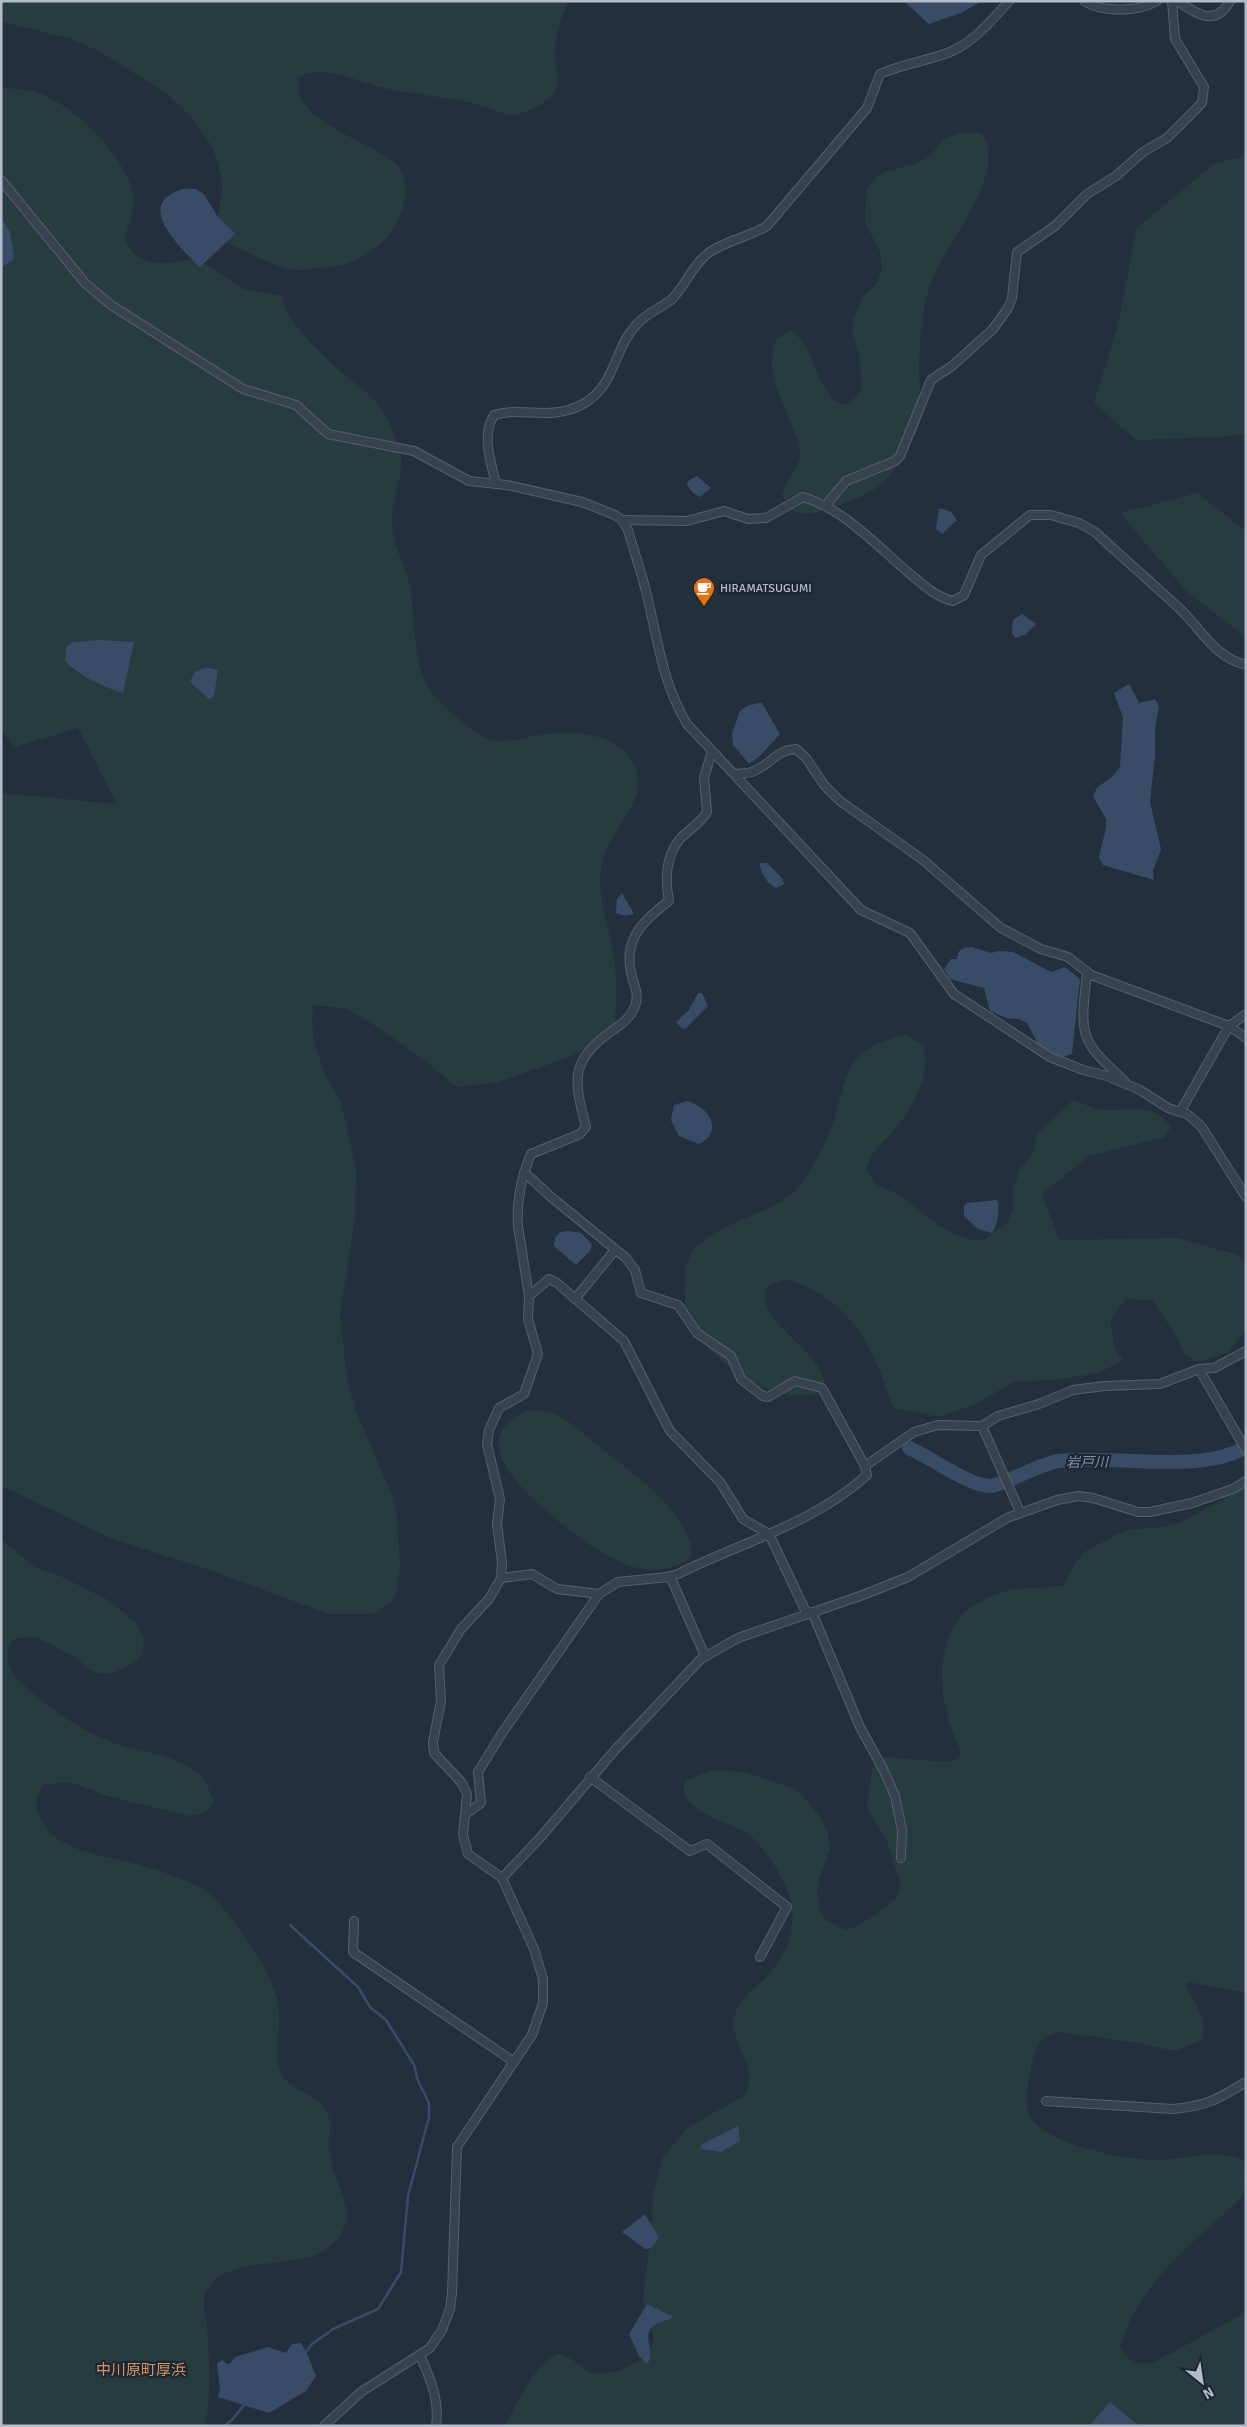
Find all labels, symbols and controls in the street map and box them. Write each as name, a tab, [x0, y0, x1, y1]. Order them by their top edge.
cafe icon: HIRAMATSUGUMI	[692, 576, 716, 607]
place label: HIRAMATSUGUMI	[720, 581, 812, 596]
water label: 岩戸川	[1066, 1454, 1110, 1471]
north arrow	[1177, 2357, 1227, 2407]
district label: 中川原町厚浜	[96, 2361, 186, 2379]
text: N	[1200, 2383, 1217, 2403]

